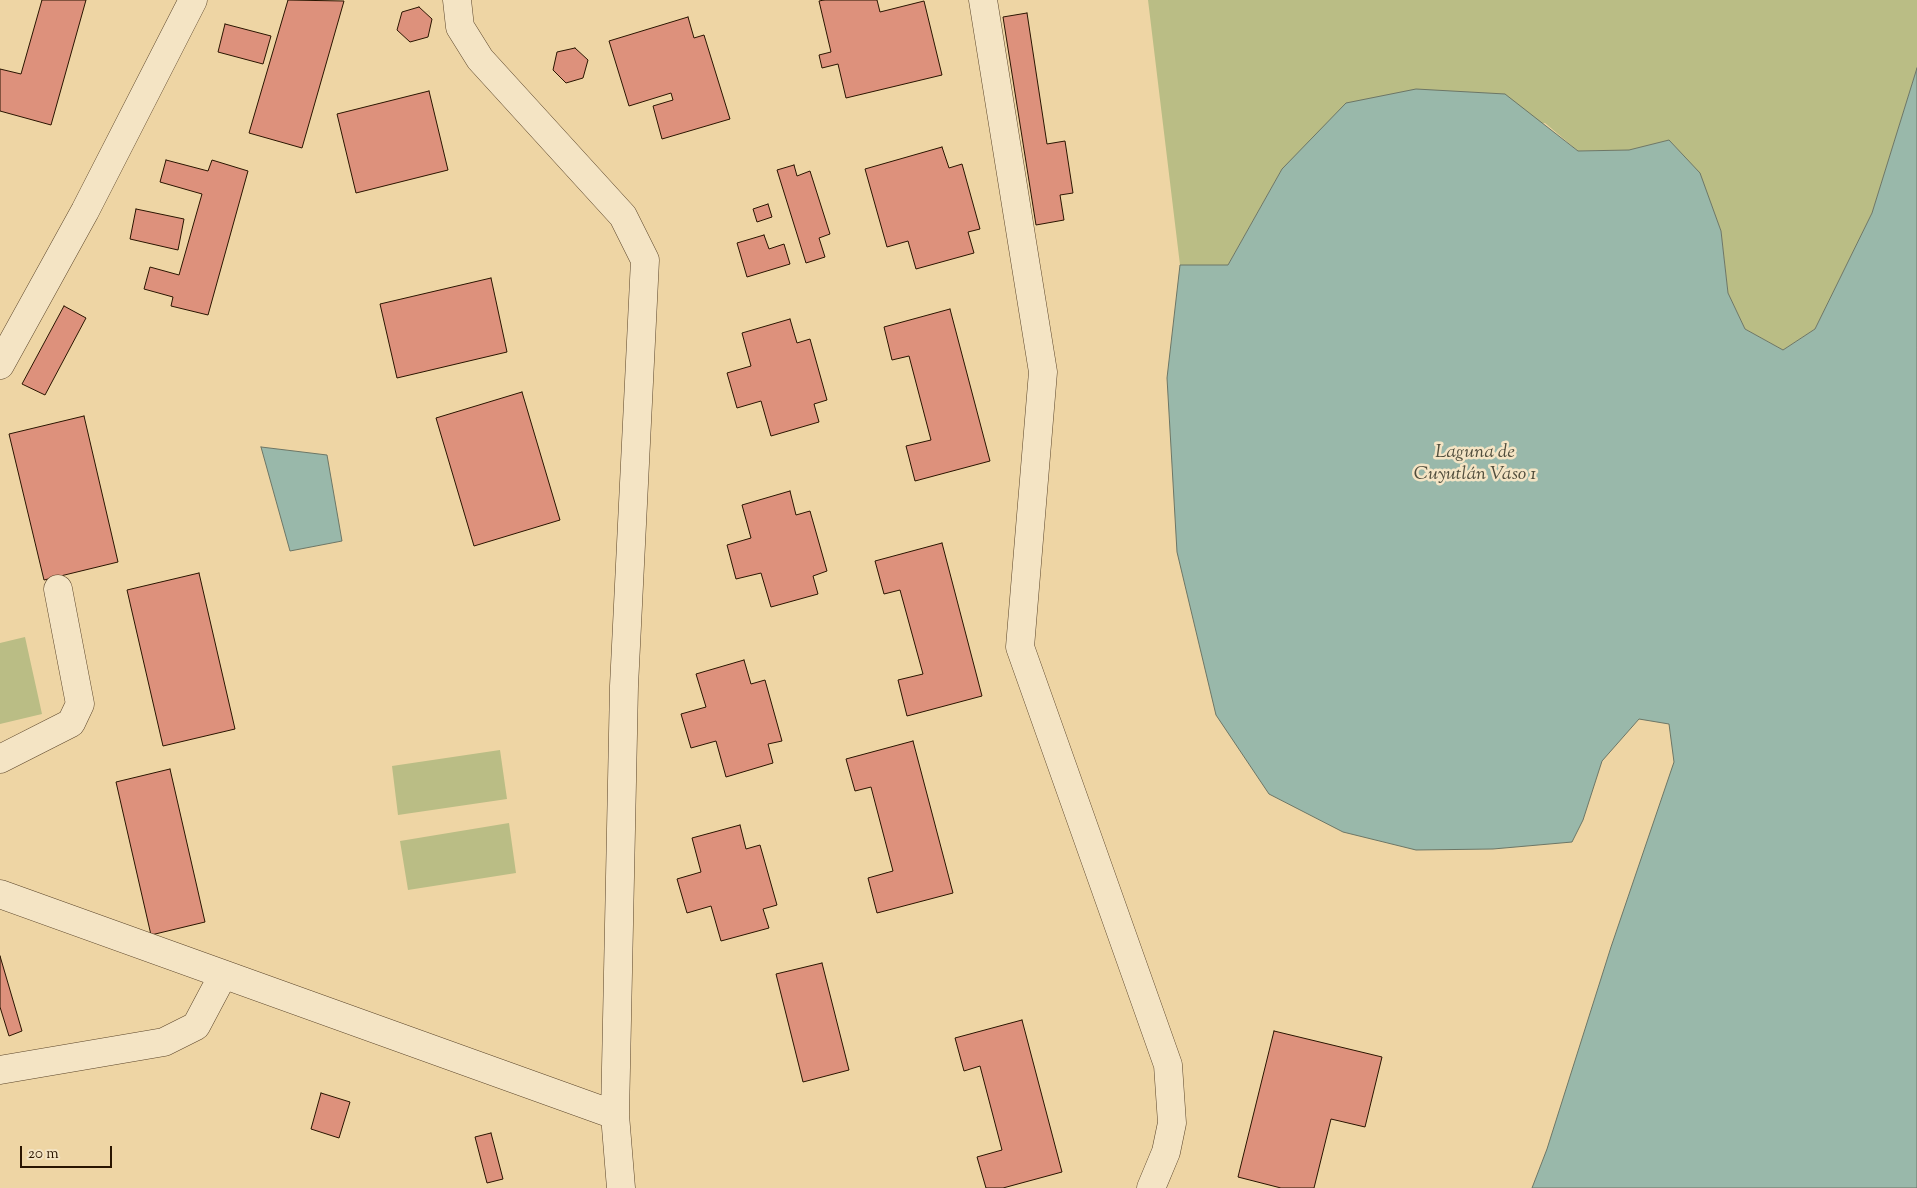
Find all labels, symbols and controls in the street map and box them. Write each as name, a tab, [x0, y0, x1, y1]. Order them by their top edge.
water label: Laguna de Cuyutlán Vaso 1	[1414, 443, 1536, 487]
scale bar	[22, 1136, 115, 1168]
text: 20 m	[28, 1144, 59, 1165]

